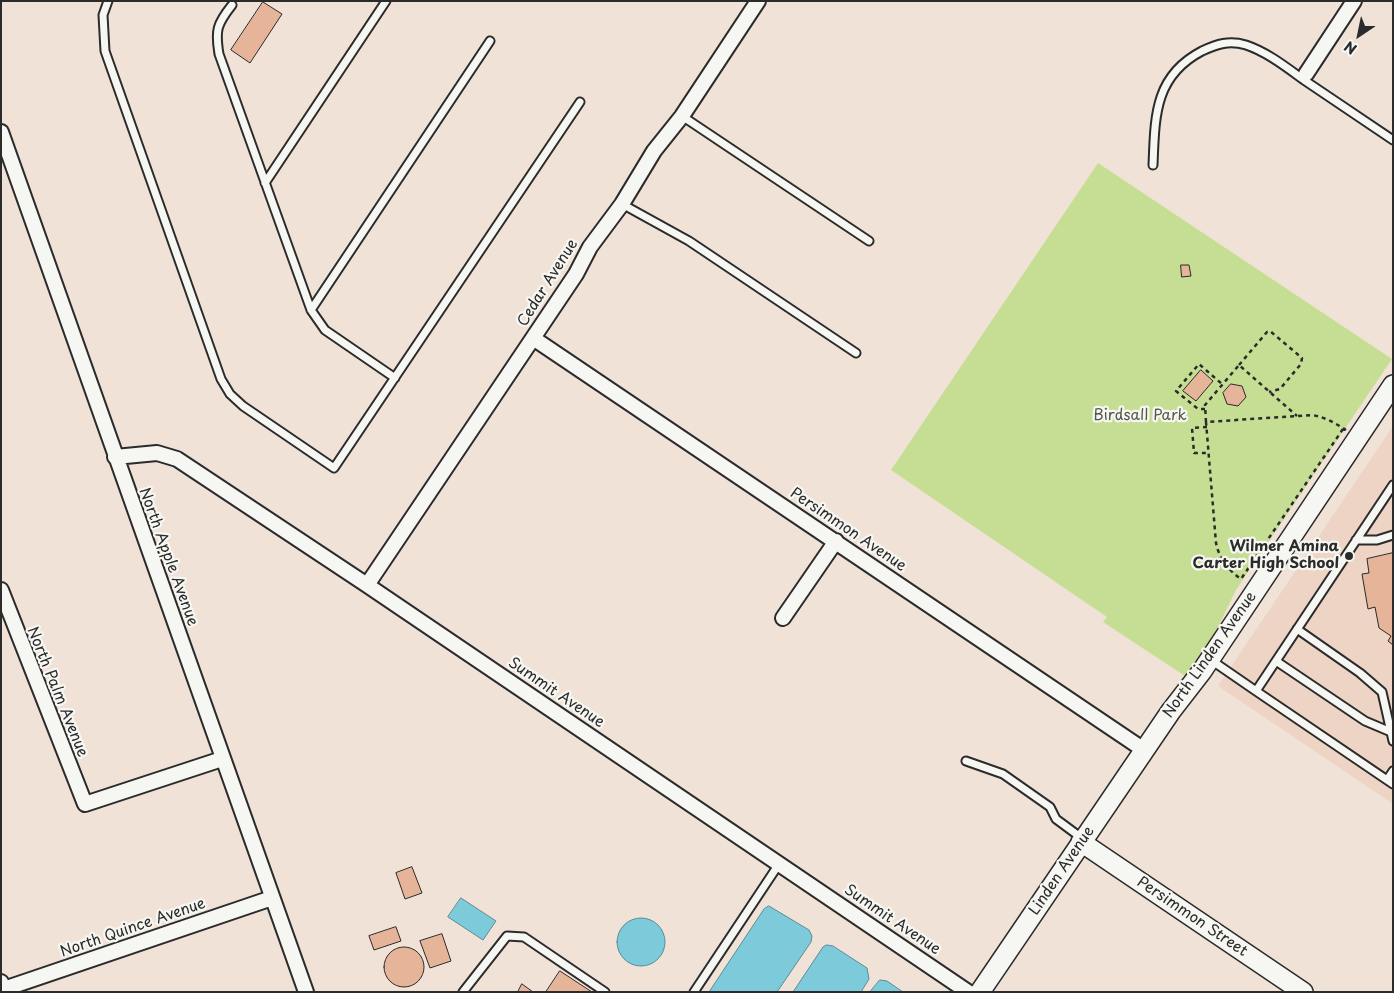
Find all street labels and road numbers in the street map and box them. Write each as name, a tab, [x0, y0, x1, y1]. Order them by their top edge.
street label: Cedar Avenue	[514, 236, 582, 330]
street label: Persimmon Avenue	[787, 484, 909, 576]
street label: North Apple Avenue	[135, 486, 201, 628]
street label: North Linden Avenue	[1160, 588, 1260, 722]
street label: North Palm Avenue	[23, 624, 91, 760]
street label: Summit Avenue	[504, 654, 608, 732]
street label: Linden Avenue	[1026, 823, 1098, 919]
street label: Persimmon Street	[1133, 873, 1251, 961]
street label: Summit Avenue	[840, 881, 944, 959]
street label: North Quince Avenue	[58, 895, 208, 961]

